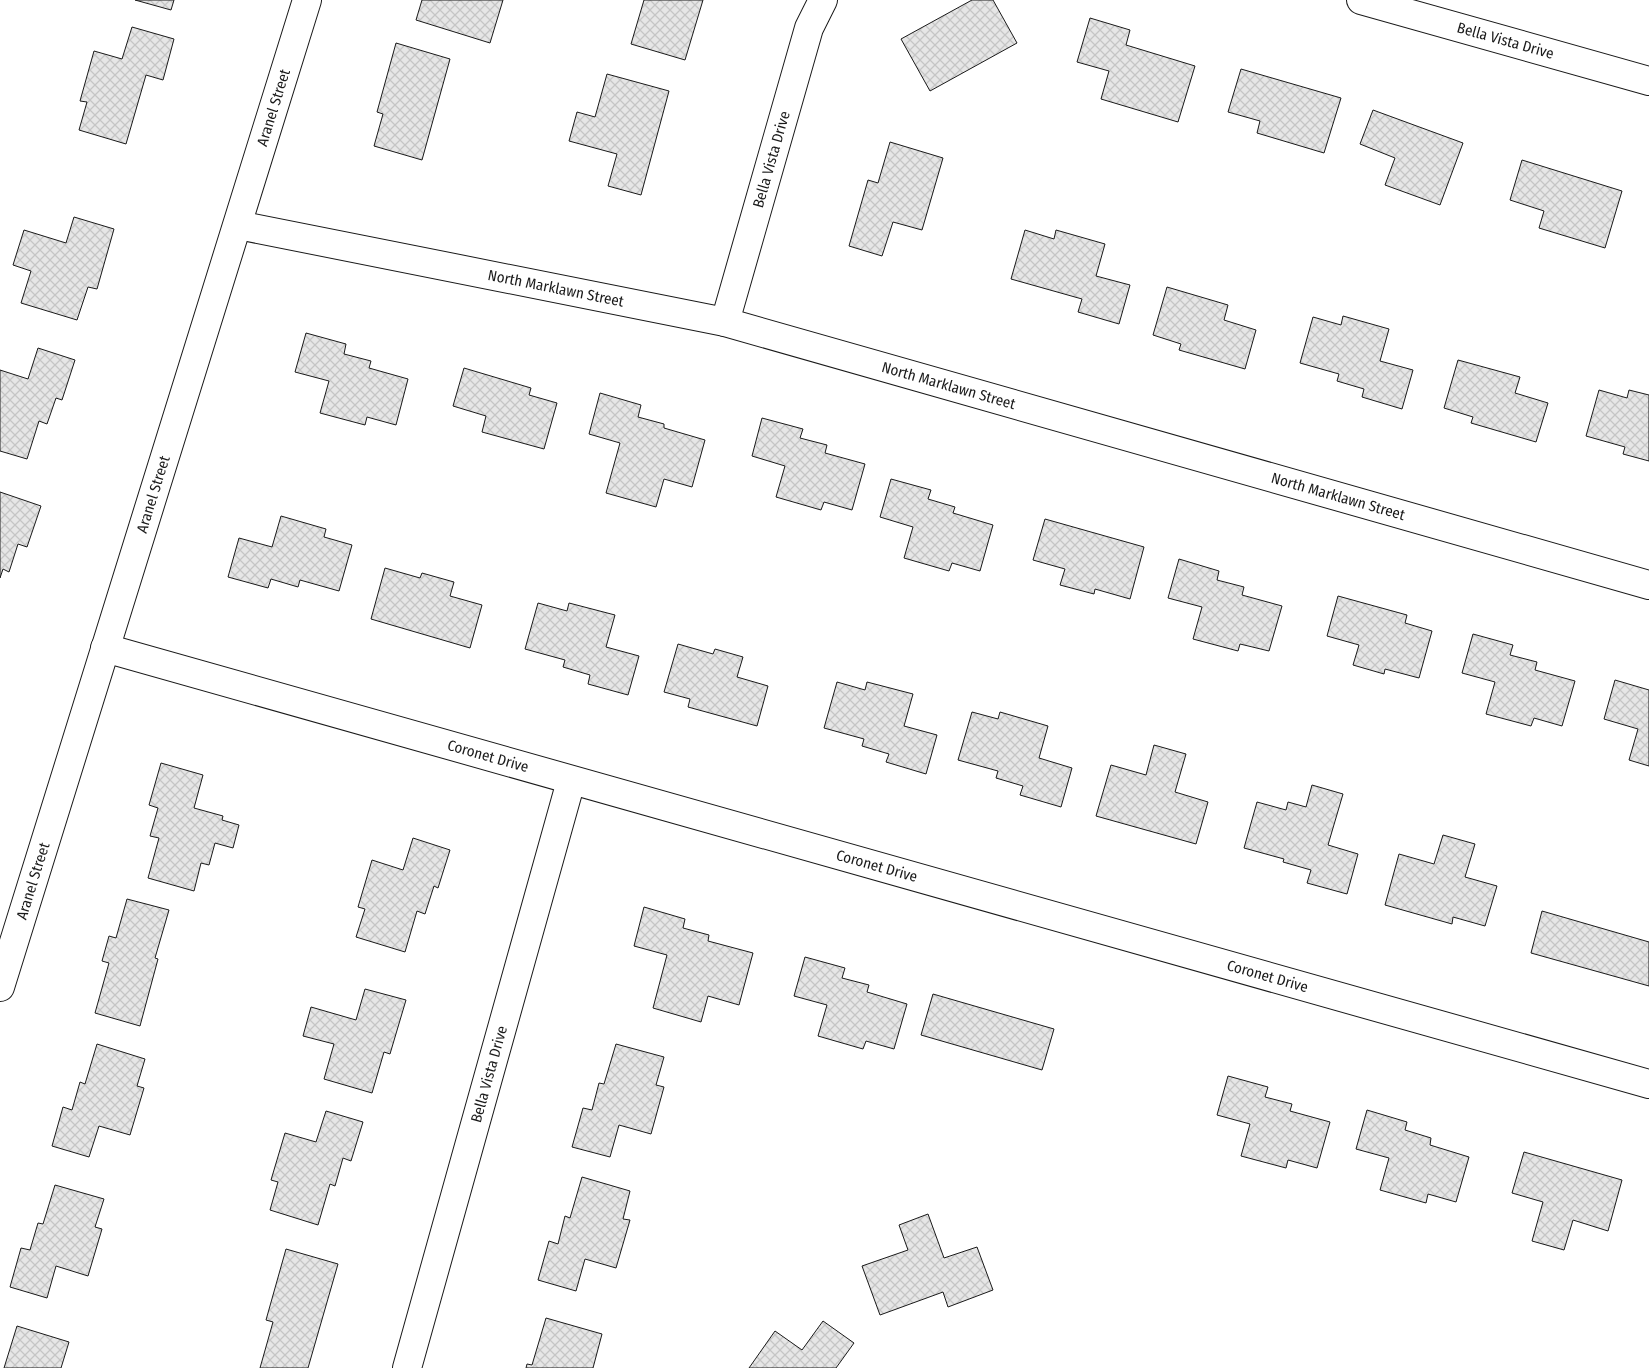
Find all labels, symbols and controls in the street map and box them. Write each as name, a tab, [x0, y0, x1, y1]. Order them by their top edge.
street label: Bella Vista Drive	[1455, 18, 1556, 63]
street label: Aranel Street	[253, 67, 294, 148]
street label: Bella Vista Drive	[749, 109, 794, 210]
street label: North Marklawn Street	[486, 266, 625, 311]
street label: North Marklawn Street	[880, 358, 1018, 413]
street label: Aranel Street	[133, 453, 174, 535]
street label: North Marklawn Street	[1269, 469, 1407, 524]
street label: Coronet Drive	[445, 736, 531, 776]
street label: Aranel Street	[13, 840, 53, 922]
street label: Coronet Drive	[834, 846, 919, 886]
street label: Coronet Drive	[1225, 956, 1310, 996]
street label: Bella Vista Drive	[467, 1024, 511, 1125]

